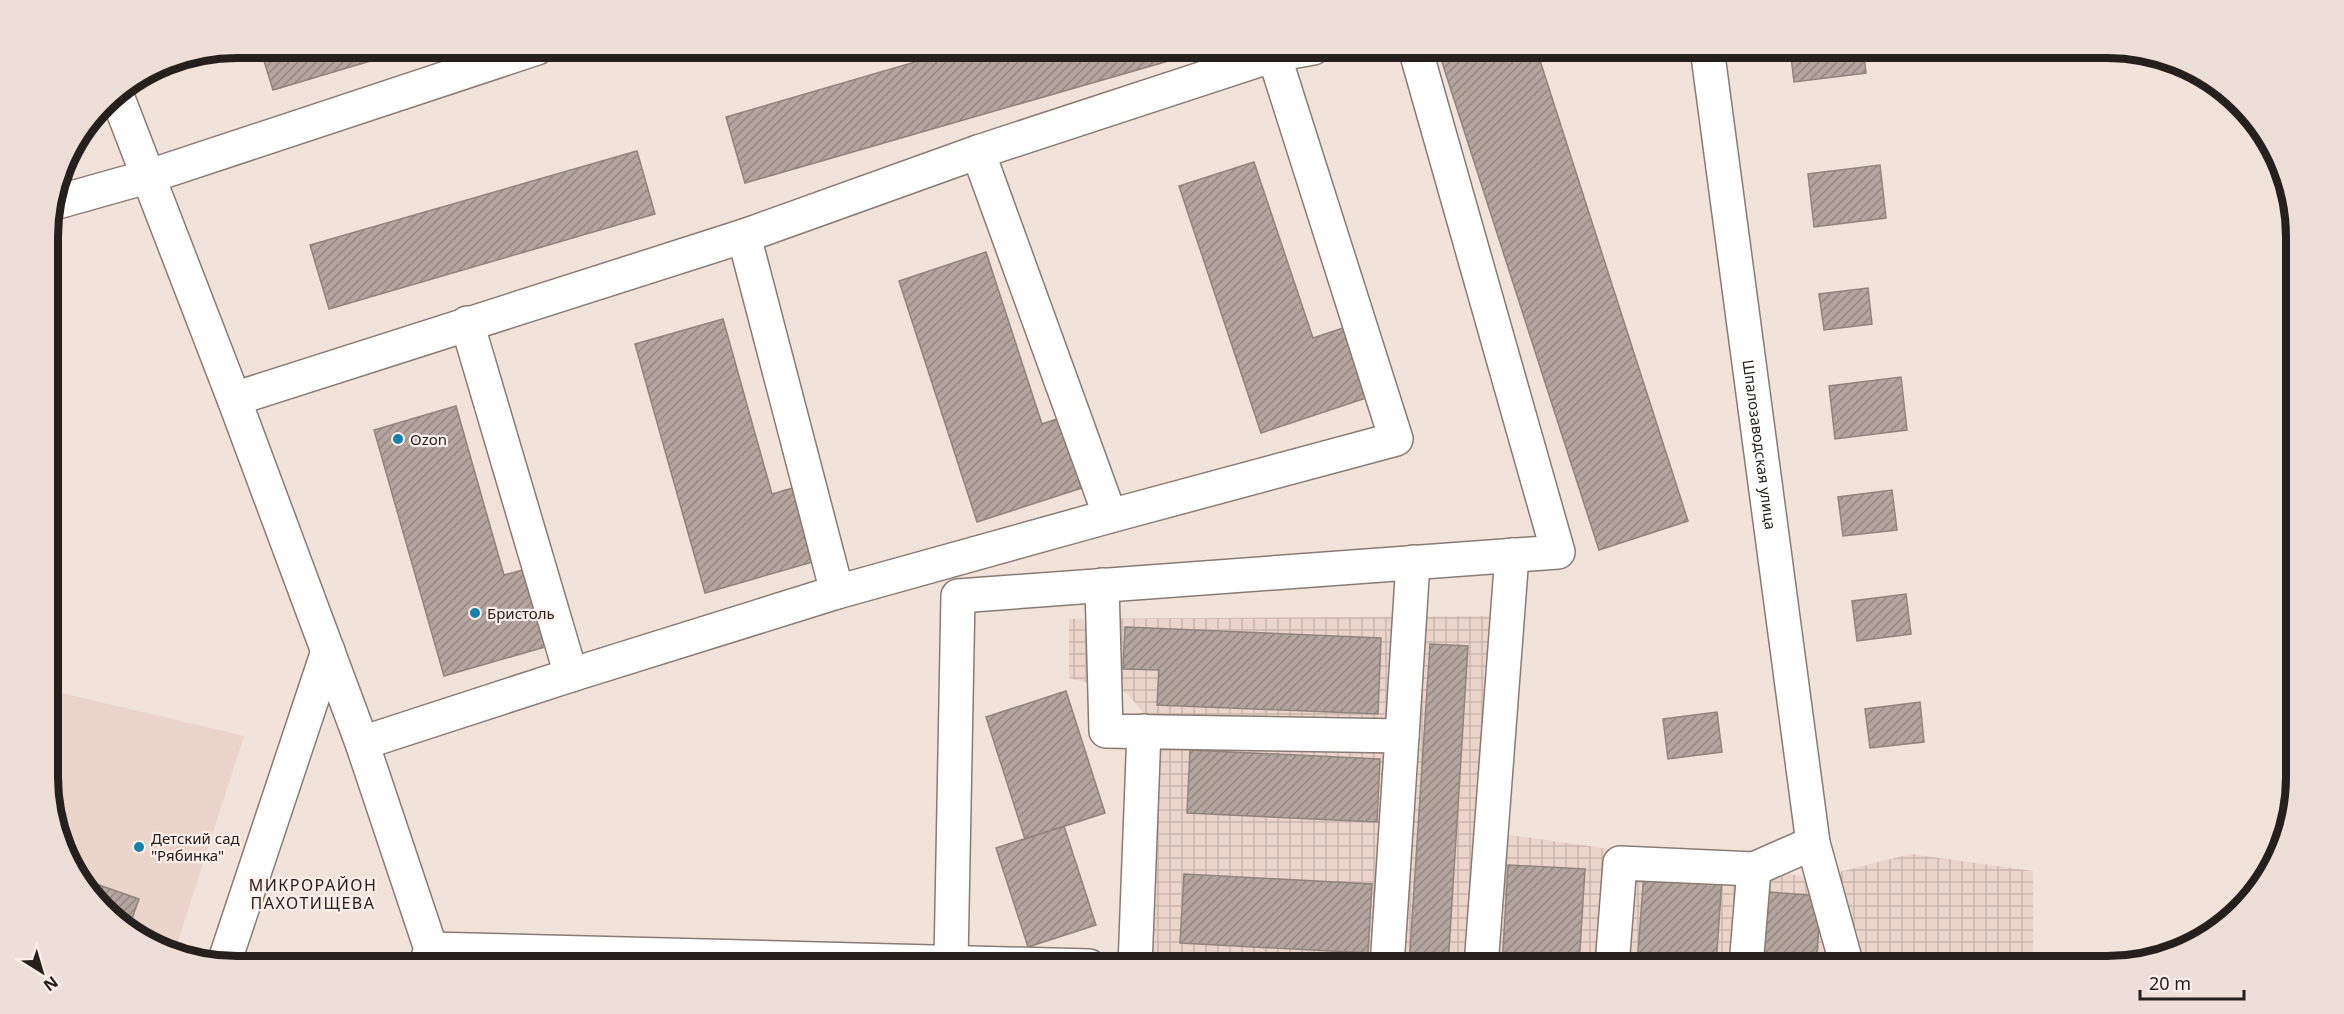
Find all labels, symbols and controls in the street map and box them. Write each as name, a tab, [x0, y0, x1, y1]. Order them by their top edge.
street label: Шпалозаводская улица	[1739, 358, 1781, 531]
place label: Ozon	[410, 429, 447, 449]
marker: Ozon	[391, 432, 405, 446]
place label: Бристоль	[487, 603, 555, 623]
marker: Бристоль	[468, 606, 482, 620]
place label: Детский сад "Рябинка"	[151, 828, 240, 865]
marker: Детский сад "Рябинка"	[132, 840, 146, 854]
district label: МИКРОРАЙОН ПАХОТИЩЕВА	[249, 874, 377, 914]
north arrow	[12, 942, 72, 1002]
scale bar	[2140, 963, 2244, 1001]
text: N	[39, 971, 63, 997]
text: 20 m	[2149, 971, 2191, 995]

